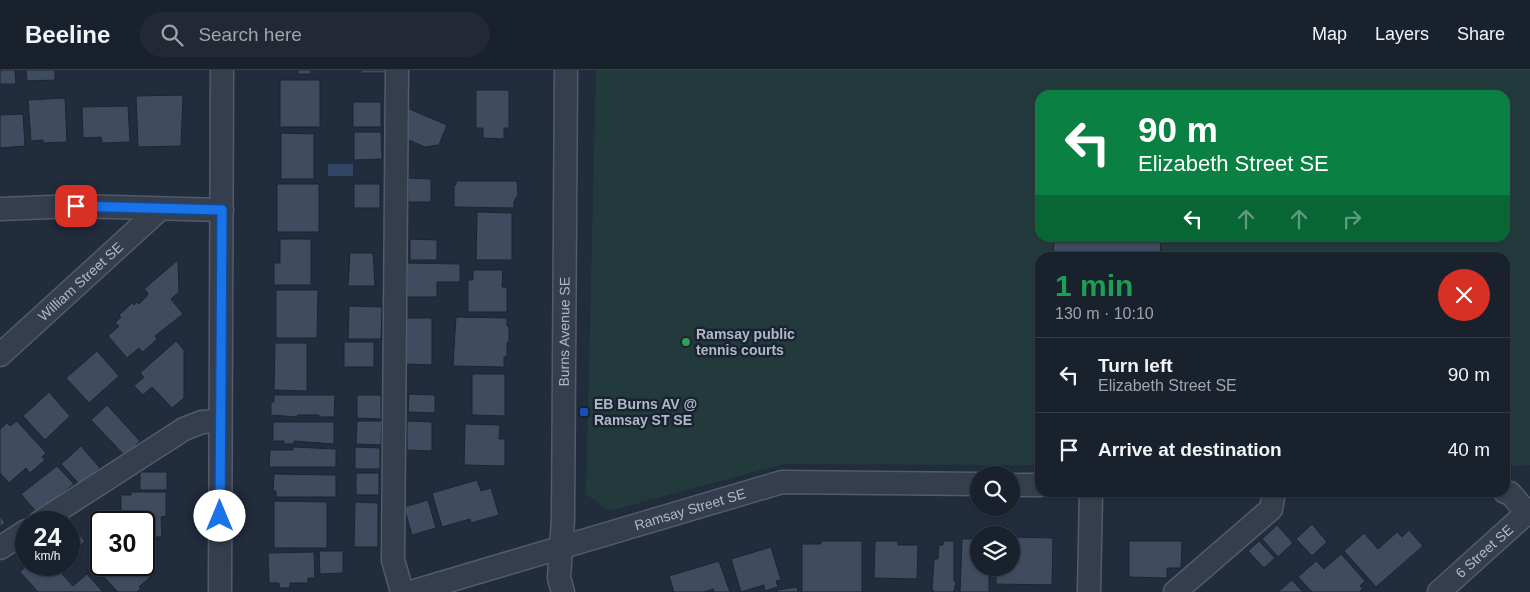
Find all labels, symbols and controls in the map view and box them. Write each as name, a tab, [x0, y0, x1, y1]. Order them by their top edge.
search box	[140, 12, 490, 57]
text: Beeline	[25, 21, 110, 48]
icon: search	[158, 21, 186, 49]
text: Search here	[198, 24, 302, 45]
text: Map	[1312, 24, 1347, 44]
text: Layers	[1375, 24, 1429, 44]
text: Share	[1457, 24, 1505, 44]
icon: left	[1055, 110, 1120, 175]
text: 90 m	[1138, 110, 1218, 149]
text: Elizabeth Street SE	[1138, 151, 1329, 176]
pin	[55, 185, 97, 227]
icon: arrive	[62, 192, 90, 220]
icon: left	[1179, 205, 1207, 233]
icon: ahead	[1232, 205, 1260, 233]
icon: ahead	[1285, 205, 1313, 233]
icon: right	[1338, 205, 1366, 233]
street label: William Street SE	[35, 239, 126, 324]
text: 1 min	[1055, 269, 1133, 302]
button: close	[1438, 269, 1490, 321]
street label: Burns Avenue SE	[556, 277, 573, 387]
text: 130 m · 10:10	[1055, 305, 1154, 322]
place label: Ramsay public tennis courts	[696, 326, 795, 358]
marker: Ramsay public tennis courts	[680, 336, 692, 348]
text: Turn left	[1098, 355, 1173, 376]
icon: left	[1055, 361, 1083, 389]
text: 90 m	[1448, 364, 1490, 385]
text: Elizabeth Street SE	[1098, 377, 1237, 394]
place label: EB Burns AV @ Ramsay ST SE	[594, 396, 697, 428]
marker: EB Burns AV @ Ramsay ST SE	[578, 406, 590, 418]
icon: arrive	[1055, 436, 1083, 464]
text: Arrive at destination	[1098, 439, 1282, 460]
text: 40 m	[1448, 439, 1490, 460]
map controls	[970, 466, 1020, 576]
button: search	[970, 466, 1020, 516]
street label: Ramsay Street SE	[632, 485, 748, 533]
position arrow	[193, 489, 245, 541]
speed limit sign: 30	[90, 511, 155, 576]
street label: 6 Street SE	[1452, 521, 1516, 581]
text: 24	[34, 523, 61, 551]
button: layers	[970, 526, 1020, 576]
text: km/h	[34, 549, 61, 563]

